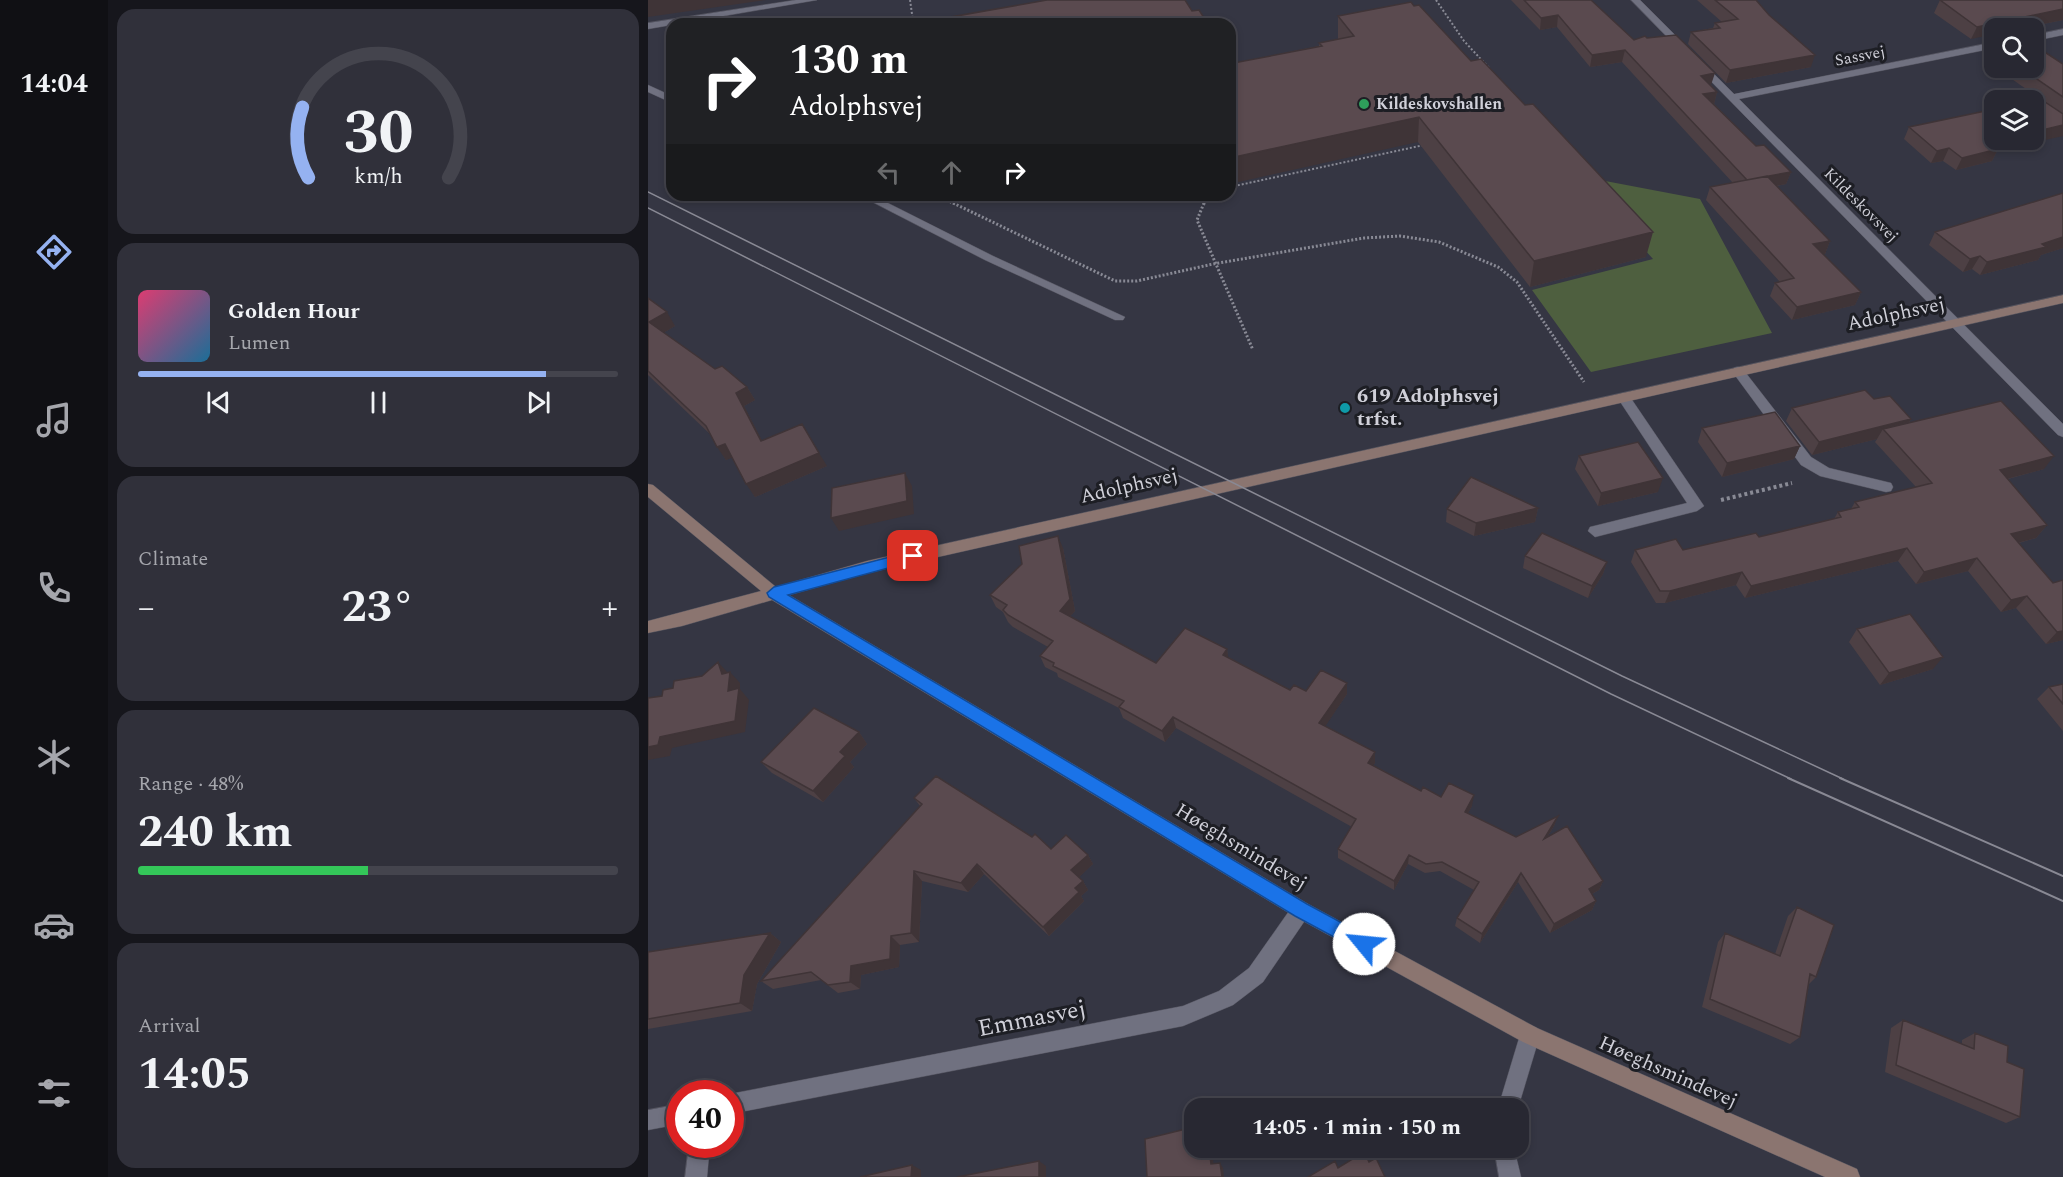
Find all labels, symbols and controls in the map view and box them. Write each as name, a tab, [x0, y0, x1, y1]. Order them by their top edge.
map controls	[1984, 18, 2044, 150]
button: search	[1984, 18, 2044, 78]
text: 130 m	[789, 29, 908, 92]
street label: Sassvej	[1833, 39, 1887, 73]
icon: right	[690, 42, 768, 120]
text: 14:04	[20, 63, 88, 105]
text: 30	[343, 86, 413, 181]
text: Adolphsvej	[789, 86, 924, 128]
button: layers	[1984, 90, 2044, 150]
place label: Kildeskovshallen	[1376, 92, 1502, 116]
marker: Kildeskovshallen	[1357, 97, 1371, 111]
icon: left	[872, 156, 905, 189]
icon: ahead	[935, 156, 968, 189]
icon: right	[998, 156, 1031, 189]
text: km/h	[354, 161, 402, 194]
street label: Kildeskovsvej	[1818, 162, 1904, 248]
icon: directions	[33, 231, 75, 273]
street label: Adolphsvej	[1844, 289, 1948, 339]
text: Golden Hour	[228, 295, 360, 328]
text: Lumen	[228, 328, 290, 358]
place label: 619 Adolphsvej trfst.	[1357, 381, 1499, 434]
icon: previous	[202, 386, 235, 419]
icon: pause	[362, 386, 395, 419]
icon: next	[522, 386, 555, 419]
icon: music	[33, 399, 75, 441]
marker: 619 Adolphsvej trfst.	[1338, 401, 1352, 415]
street label: Adolphsvej	[1077, 460, 1181, 512]
pin	[887, 530, 938, 581]
icon: arrive	[896, 539, 929, 572]
text: Climate	[138, 544, 208, 574]
icon: phone	[33, 567, 75, 609]
text: 23°	[342, 573, 415, 642]
text: −	[138, 583, 155, 633]
text: +	[602, 583, 618, 633]
icon: climate	[33, 736, 75, 778]
text: Range · 48%	[138, 769, 243, 799]
street label: Høeghsmindevej	[1169, 796, 1313, 898]
text: 240 km	[138, 798, 293, 867]
icon: car	[33, 904, 75, 946]
position arrow	[1332, 912, 1396, 976]
street label: Emmasvej	[975, 991, 1089, 1047]
text: Arrival	[138, 1011, 200, 1041]
street label: Høeghsmindevej	[1594, 1028, 1742, 1116]
text: 14:05	[138, 1040, 251, 1109]
icon: filters	[33, 1072, 75, 1114]
speed limit sign: 40	[666, 1080, 744, 1158]
text: 14:05 · 1 min · 150 m	[1252, 1111, 1461, 1144]

